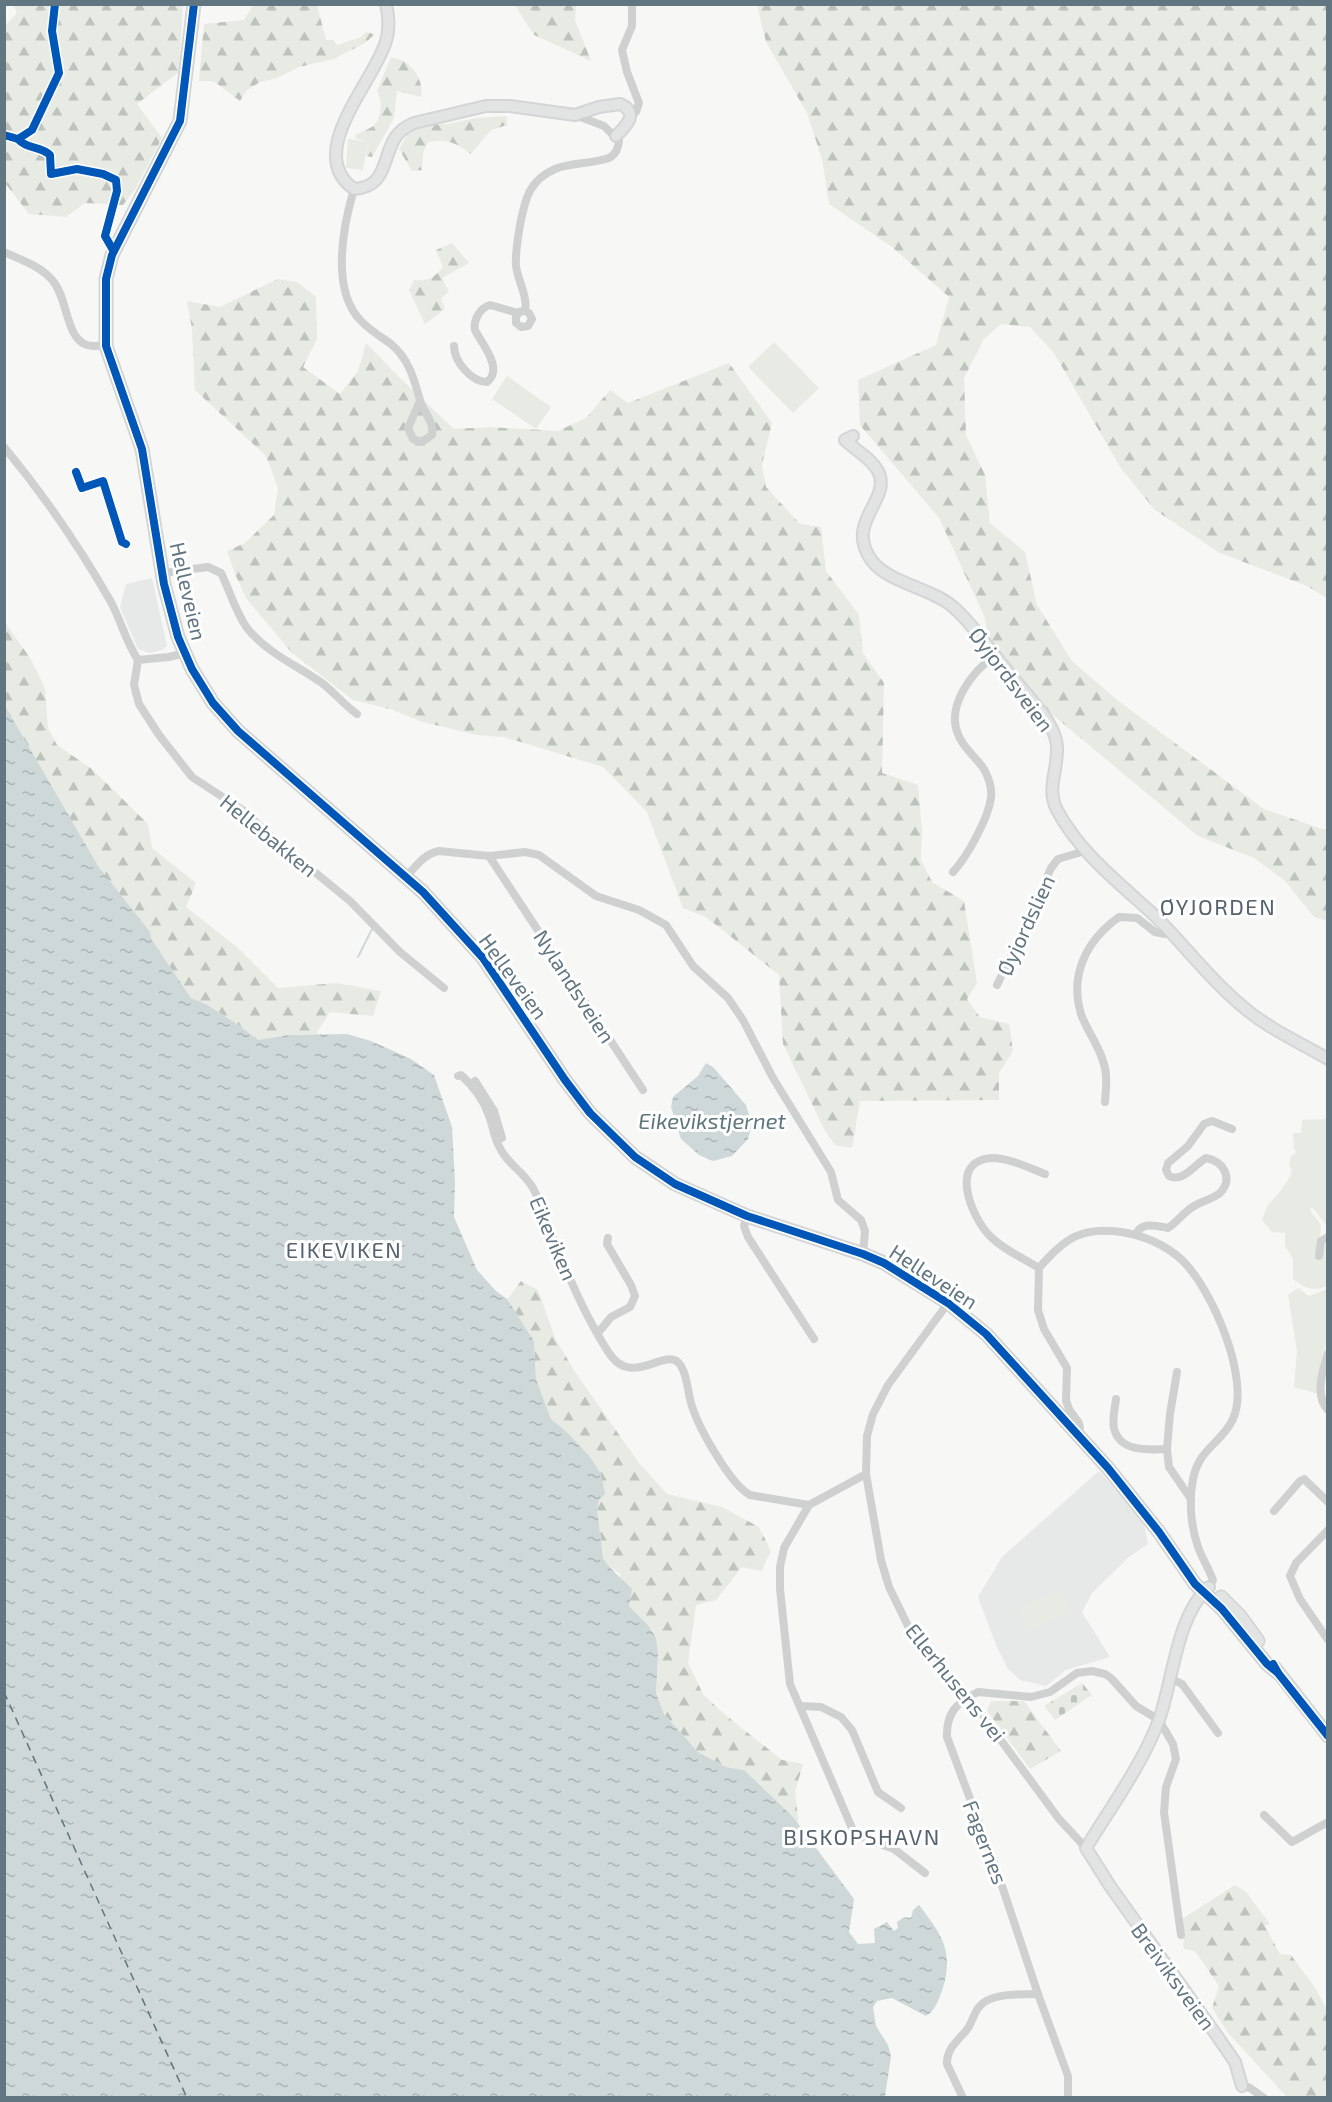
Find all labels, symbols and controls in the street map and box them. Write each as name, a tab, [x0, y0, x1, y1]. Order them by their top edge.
street label: Helleveien	[166, 539, 212, 643]
street label: Øyjordsveien	[964, 622, 1059, 737]
street label: Hellebakken	[216, 788, 322, 882]
street label: Øyjordslien	[991, 871, 1060, 980]
district label: ØYJORDEN	[1160, 893, 1276, 919]
street label: Nylandsveien	[529, 925, 621, 1047]
street label: Helleveien	[475, 928, 553, 1024]
water label: Eikevikstjernet	[638, 1107, 787, 1134]
street label: Eikeviken	[525, 1192, 583, 1284]
district label: EIKEVIKEN	[286, 1236, 402, 1262]
street label: Helleveien	[885, 1238, 983, 1314]
street label: Ellerhusens vei	[901, 1618, 1011, 1746]
street label: Fagernes	[959, 1797, 1013, 1887]
district label: BISKOPSHAVN	[783, 1823, 941, 1849]
street label: Breiviksveien	[1127, 1918, 1221, 2034]

